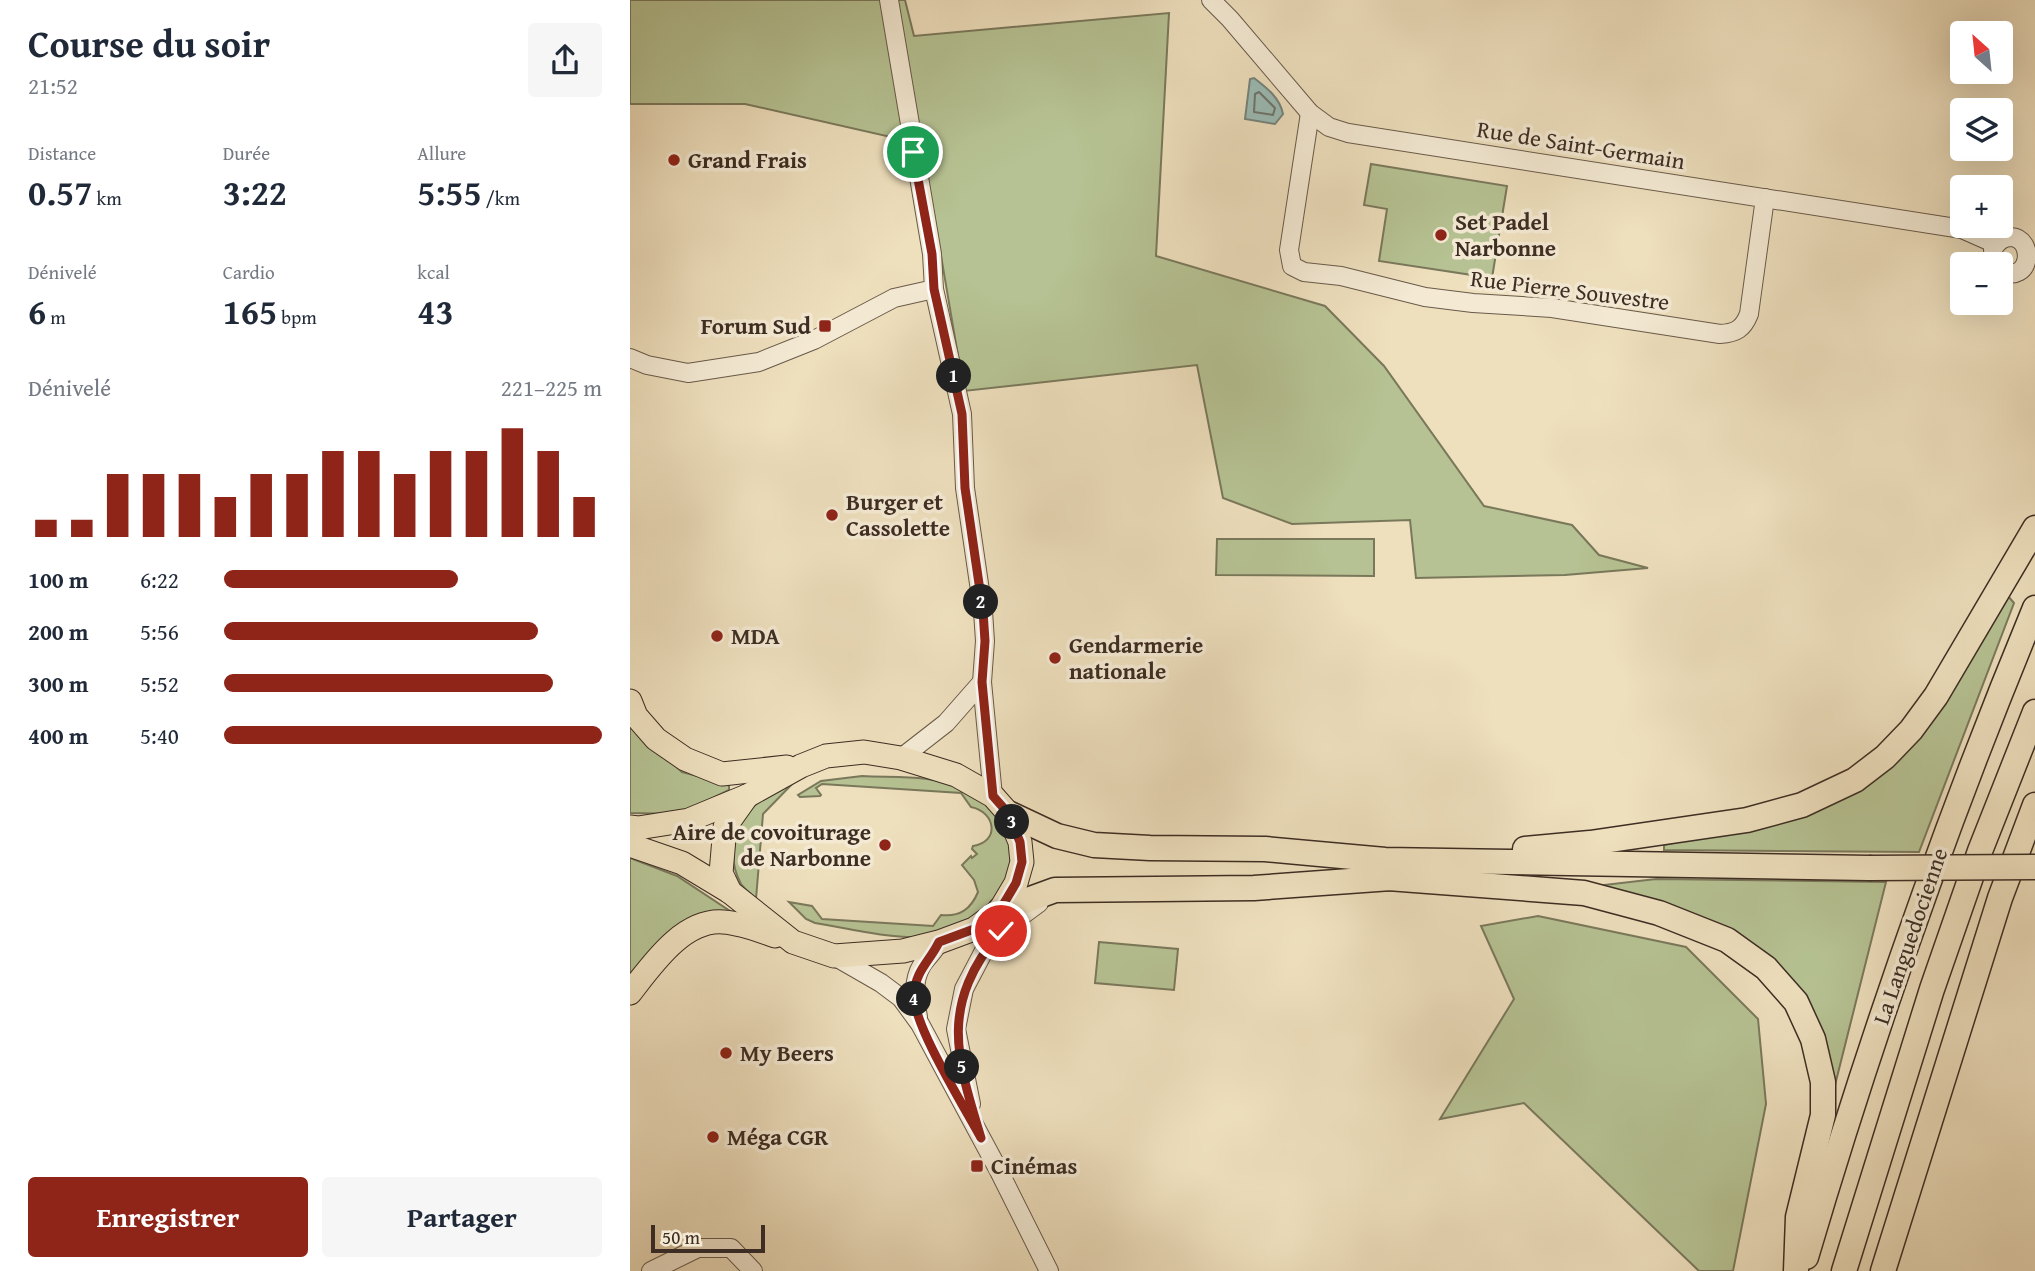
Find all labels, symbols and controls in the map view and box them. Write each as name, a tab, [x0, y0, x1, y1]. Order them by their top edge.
text: Course du soir	[28, 15, 270, 71]
north arrow	[1950, 21, 2012, 84]
map controls	[1950, 21, 2013, 315]
button: share	[528, 23, 602, 97]
text: 21:52	[28, 69, 78, 102]
button: layers	[1950, 98, 2013, 161]
street label: Rue de Saint-Germain	[1475, 112, 1687, 177]
pin	[883, 122, 943, 182]
icon: arrive	[894, 133, 932, 171]
text: Distance	[28, 139, 96, 167]
text: Durée	[223, 139, 270, 167]
text: Allure	[417, 139, 466, 167]
place label: Grand Frais	[688, 143, 807, 176]
marker: Grand Frais	[666, 152, 682, 168]
text: 0.57	[28, 167, 92, 218]
text: 3:22	[223, 167, 287, 218]
text: 5:55	[417, 167, 482, 218]
button: +	[1950, 175, 2013, 238]
text: km	[92, 184, 122, 212]
text: /km	[482, 184, 520, 212]
place label: Set Padel Narbonne	[1455, 205, 1556, 264]
marker: Set Padel Narbonne	[1433, 227, 1449, 243]
button: −	[1950, 252, 2013, 315]
text: Dénivelé	[28, 258, 97, 286]
text: Cardio	[223, 258, 275, 286]
text: kcal	[417, 258, 450, 286]
street label: Rue Pierre Souvestre	[1469, 261, 1671, 318]
text: 6	[28, 286, 46, 337]
text: 165	[223, 286, 277, 337]
text: 43	[417, 286, 454, 337]
text: m	[46, 303, 66, 331]
text: bpm	[277, 303, 317, 331]
place label: Forum Sud	[701, 309, 812, 342]
marker: Forum Sud	[817, 318, 833, 334]
pin: 1	[936, 358, 972, 394]
text: 1	[949, 361, 958, 389]
text: Dénivelé	[28, 371, 111, 404]
text: 221–225 m	[501, 371, 602, 404]
place label: Burger et Cassolette	[846, 485, 950, 544]
marker: Burger et Cassolette	[824, 507, 840, 523]
text: 100 m	[28, 563, 89, 596]
text: 6:22	[140, 563, 179, 596]
pin: 2	[964, 584, 998, 620]
text: 2	[976, 587, 985, 615]
text: 200 m	[28, 615, 89, 648]
text: 5:56	[140, 615, 179, 648]
place label: MDA	[731, 619, 780, 652]
marker: MDA	[709, 628, 725, 644]
place label: Gendarmerie nationale	[1069, 628, 1203, 687]
marker: Gendarmerie nationale	[1047, 650, 1063, 666]
text: 300 m	[28, 667, 89, 700]
text: 5:52	[140, 667, 179, 700]
text: 400 m	[28, 719, 89, 752]
text: 5:40	[140, 719, 179, 752]
pin: 3	[994, 804, 1030, 840]
text: 3	[1007, 807, 1016, 835]
place label: Aire de covoiturage de Narbonne	[672, 815, 871, 874]
marker: Aire de covoiturage de Narbonne	[877, 837, 893, 853]
street label: La Languedocienne	[1864, 843, 1955, 1029]
pin	[971, 901, 1031, 961]
icon: check	[982, 912, 1020, 950]
pin: 4	[896, 982, 932, 1016]
text: 4	[909, 984, 918, 1012]
place label: My Beers	[740, 1036, 834, 1069]
marker: My Beers	[718, 1045, 734, 1061]
pin: 5	[944, 1050, 980, 1084]
text: 5	[957, 1052, 966, 1080]
place label: Méga CGR	[727, 1120, 829, 1153]
marker: Méga CGR	[705, 1129, 721, 1145]
place label: Cinémas	[991, 1149, 1078, 1182]
marker: Cinémas	[969, 1158, 985, 1174]
button: Enregistrer	[28, 1177, 308, 1257]
button: Partager	[322, 1177, 602, 1257]
scale bar	[651, 1222, 765, 1254]
text: 50 m	[662, 1223, 700, 1251]

